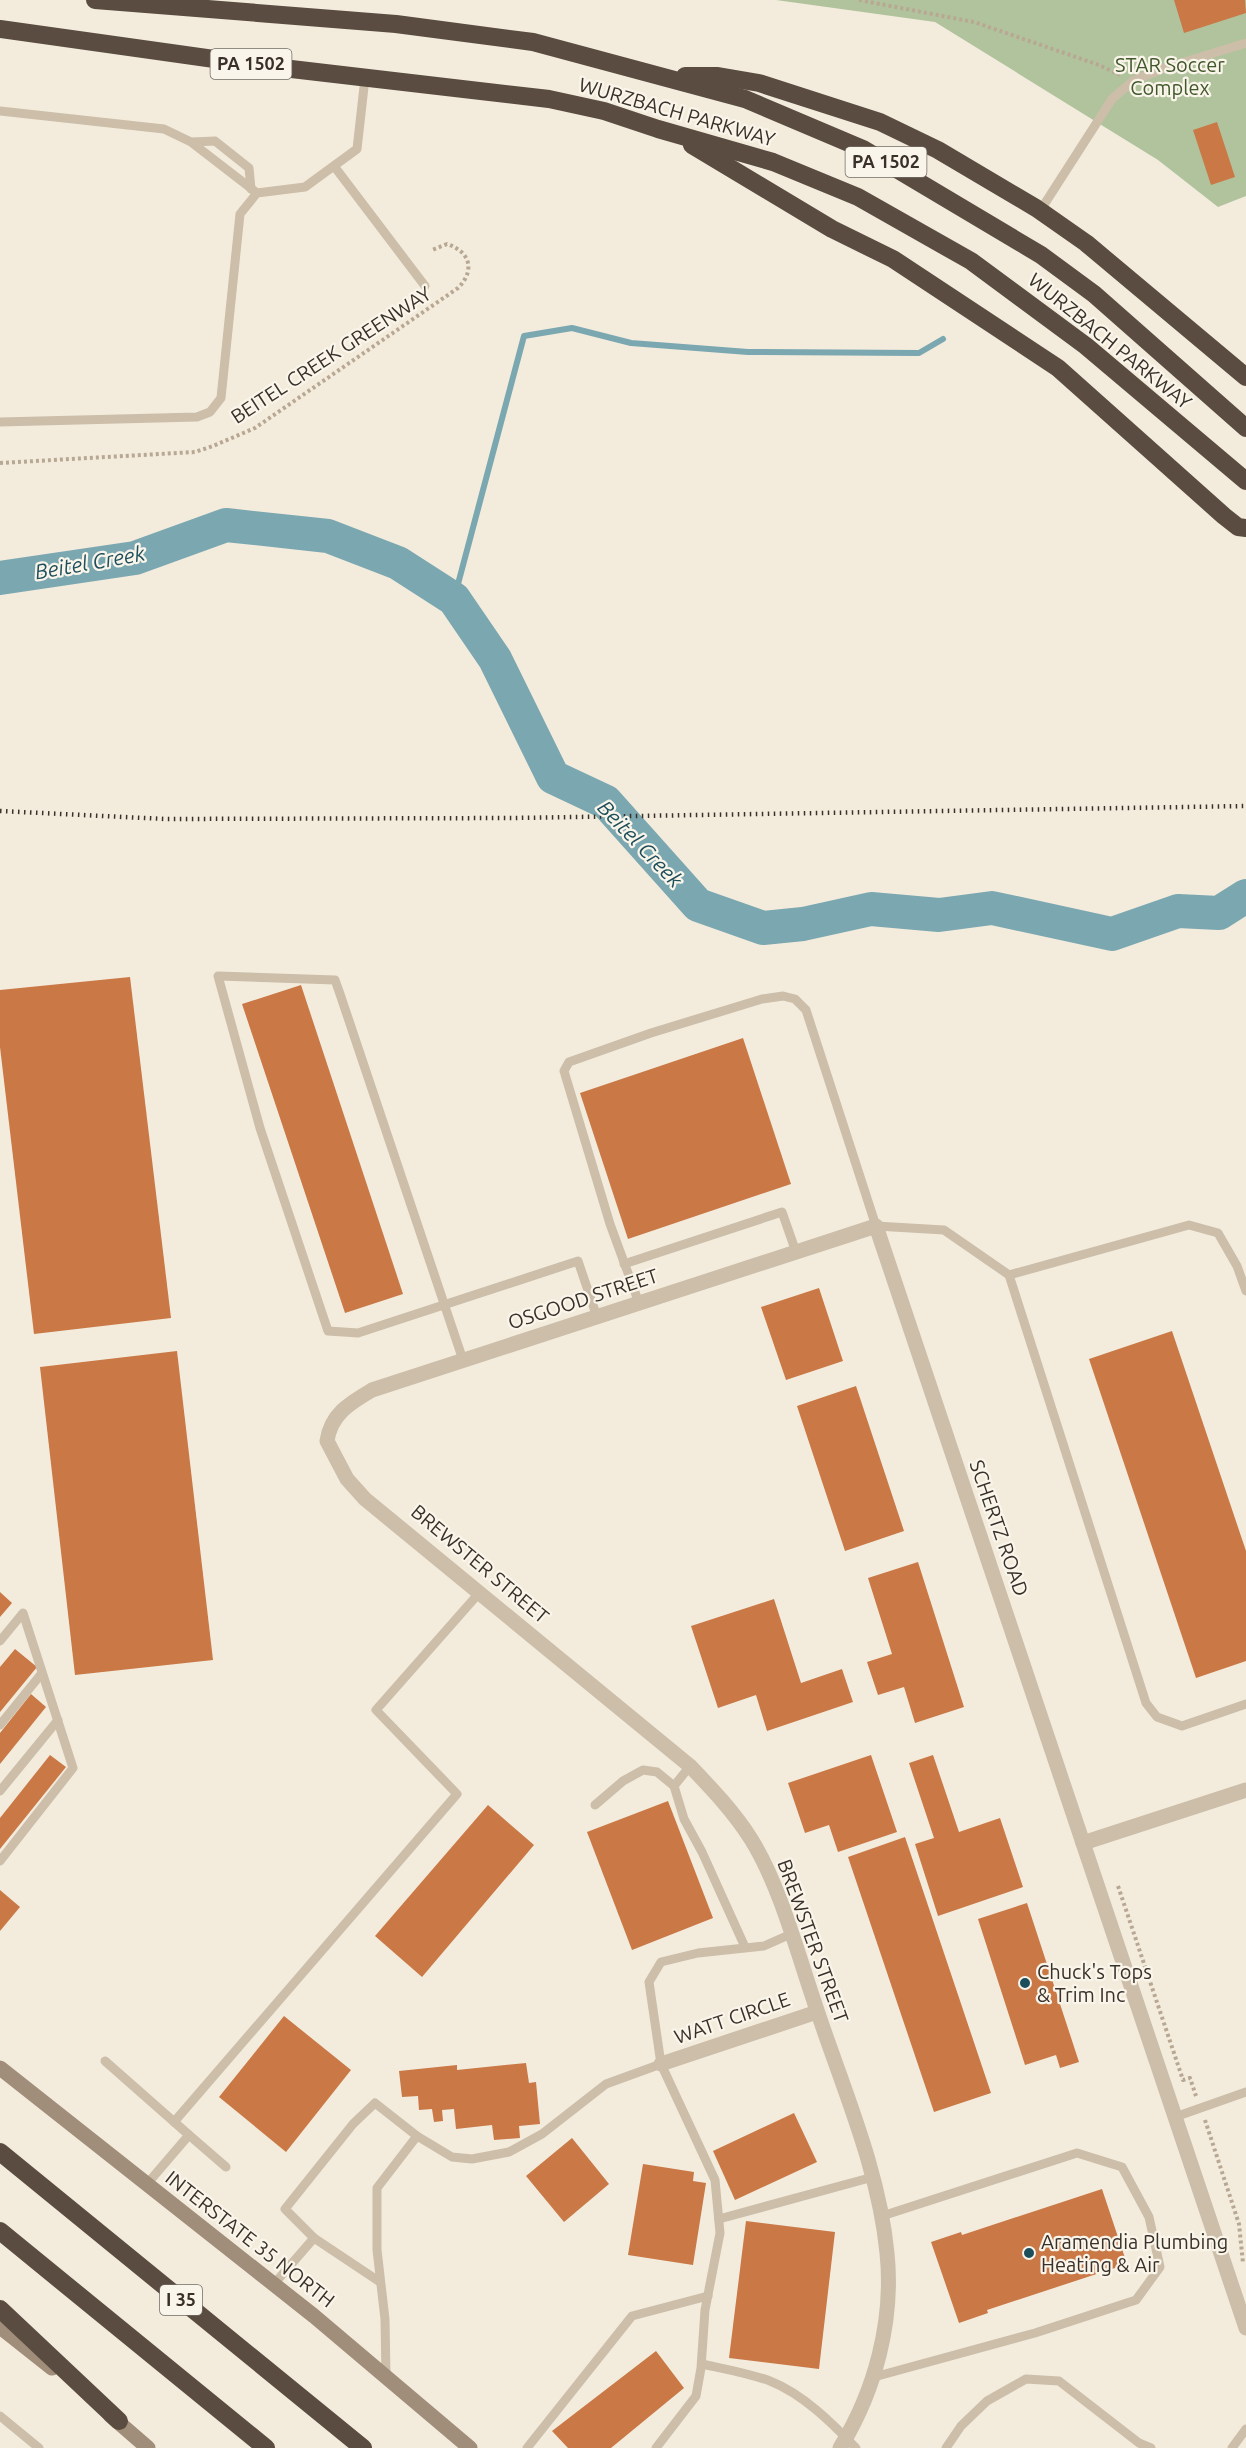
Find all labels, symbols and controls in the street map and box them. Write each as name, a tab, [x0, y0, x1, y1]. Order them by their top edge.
road number: PA 1502	[210, 49, 292, 79]
park label: STAR Soccer Complex	[1115, 53, 1225, 99]
street label: WURZBACH PARKWAY	[576, 73, 778, 151]
road number: PA 1502	[846, 147, 926, 177]
street label: WURZBACH PARKWAY	[1024, 268, 1197, 414]
street label: BEITEL CREEK GREENWAY	[226, 281, 435, 428]
water label: Beitel Creek	[33, 540, 147, 584]
water label: Beitel Creek	[593, 795, 688, 892]
street label: OSGOOD STREET	[505, 1263, 661, 1334]
street label: SCHERTZ ROAD	[965, 1457, 1034, 1599]
street label: BREWSTER STREET	[407, 1499, 554, 1628]
street label: BREWSTER STREET	[773, 1856, 854, 2026]
place label: Chuck's Tops & Trim Inc	[1037, 1960, 1152, 2006]
marker: Chuck's Tops & Trim Inc	[1018, 1976, 1032, 1990]
street label: WATT CIRCLE	[671, 1987, 793, 2048]
street label: INTERSTATE 35 NORTH	[161, 2166, 339, 2312]
place label: Aramendia Plumbing Heating & Air	[1041, 2230, 1228, 2276]
marker: Aramendia Plumbing Heating & Air	[1022, 2246, 1036, 2260]
road number: I 35	[160, 2285, 202, 2315]

